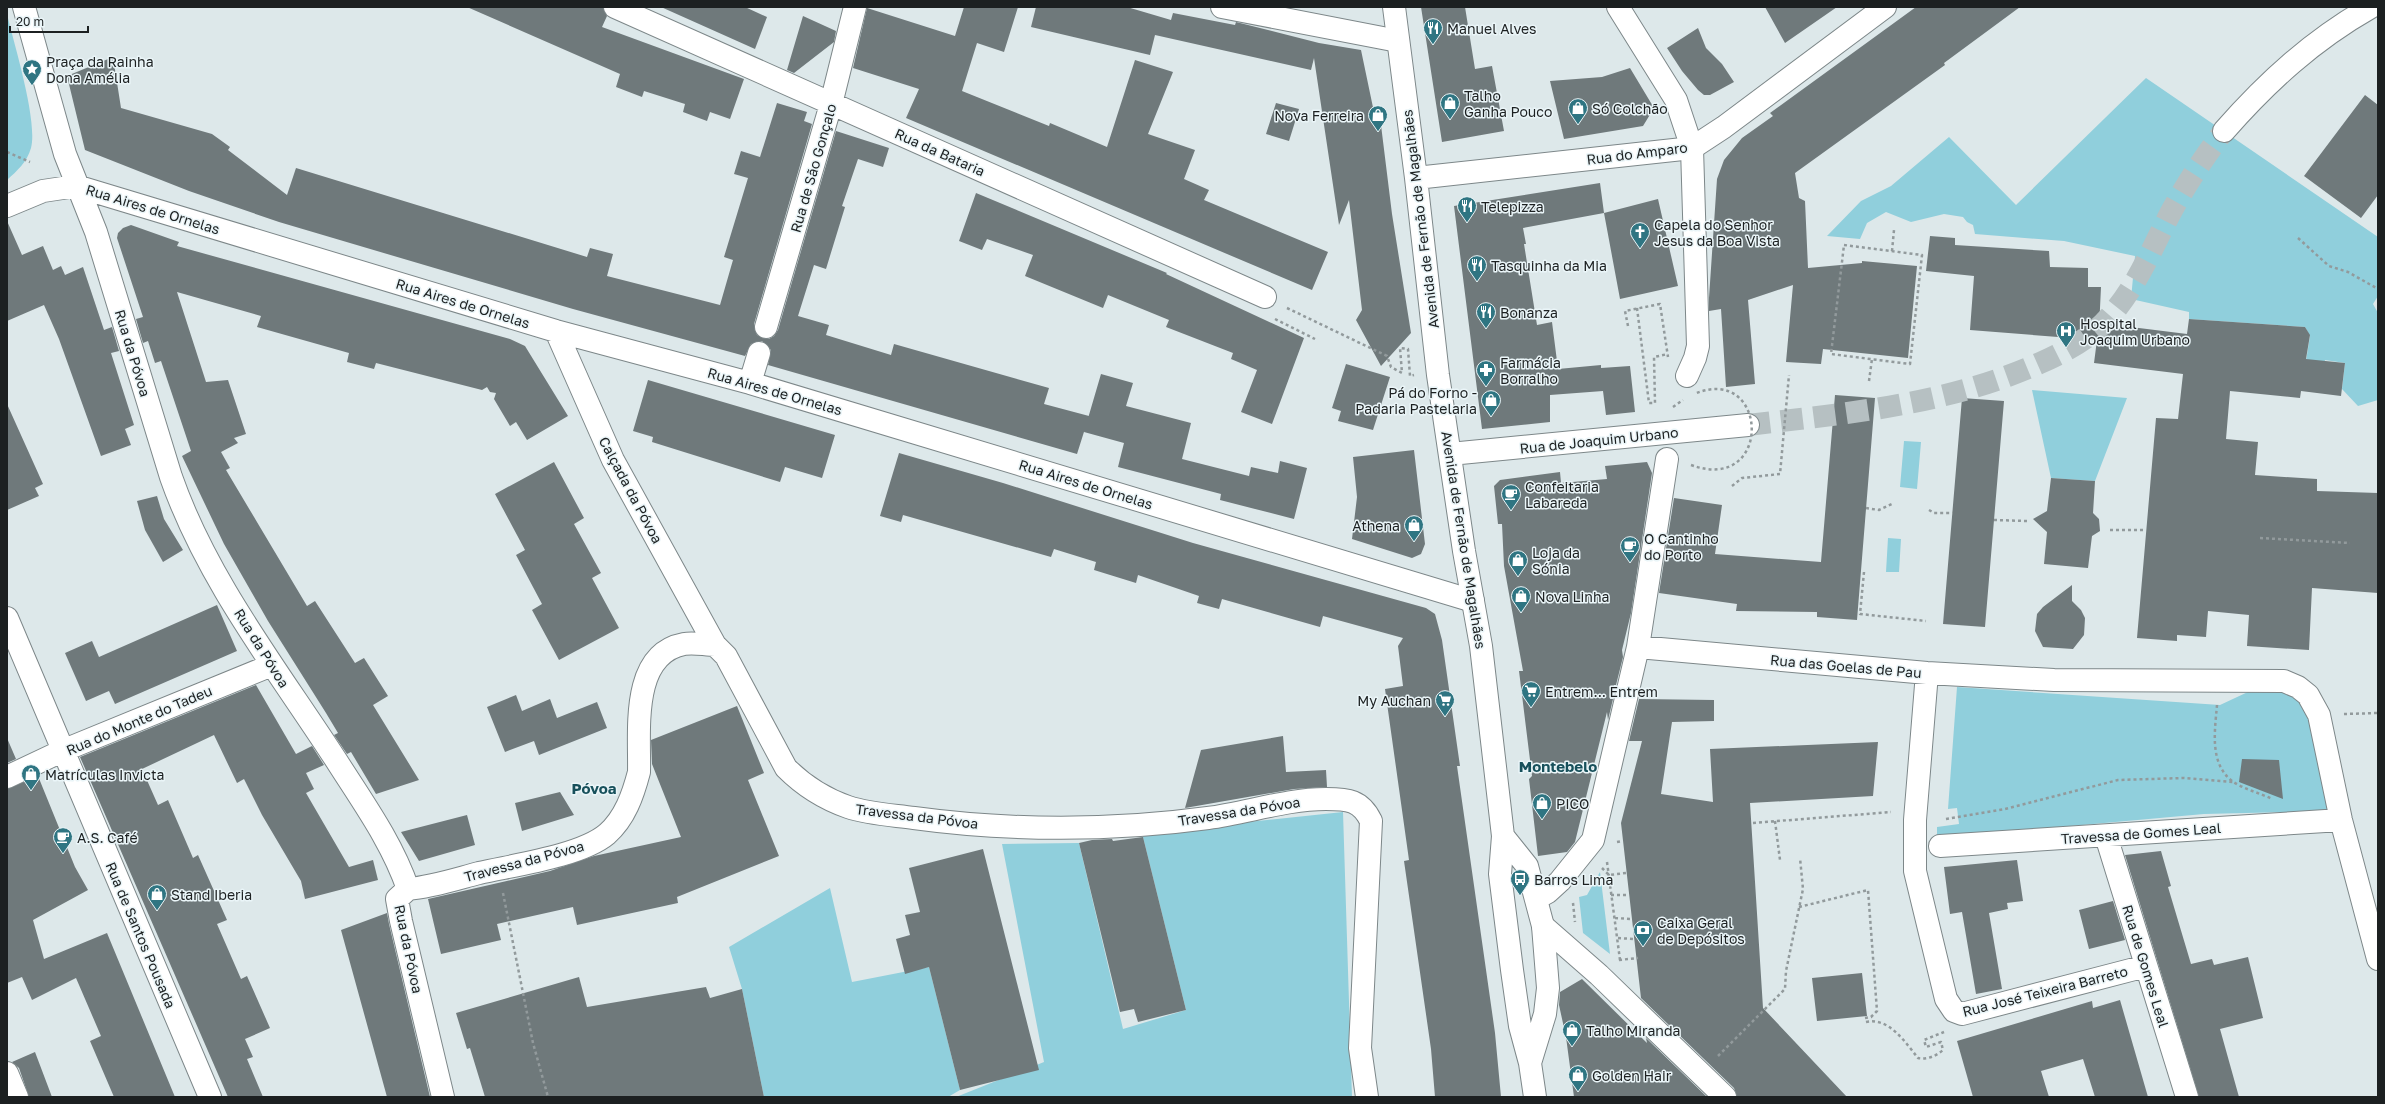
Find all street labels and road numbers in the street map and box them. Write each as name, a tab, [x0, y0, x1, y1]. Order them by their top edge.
street label: Rua de São Gonçalo	[786, 102, 840, 234]
street label: Avenida de Fernão de Magalhães	[1398, 109, 1442, 329]
street label: Rua da Bataria	[892, 125, 988, 179]
street label: Rua do Amparo	[1586, 138, 1688, 168]
street label: Rua Aires de Ornelas	[84, 181, 222, 237]
street label: Rua Aires de Ornelas	[394, 275, 532, 331]
street label: Rua da Póvoa	[112, 307, 154, 399]
street label: Rua Aires de Ornelas	[706, 364, 844, 418]
street label: Rua de Joaquim Urbano	[1519, 423, 1679, 457]
street label: Avenida de Fernão de Magalhães	[1438, 430, 1490, 650]
street label: Calçada da Póvoa	[596, 434, 666, 546]
street label: Rua Aires de Ornelas	[1017, 456, 1155, 512]
street label: Rua da Póvoa	[231, 605, 293, 691]
street label: Rua das Goelas de Pau	[1770, 651, 1922, 681]
street label: Rua do Monte do Tadeu	[64, 682, 214, 758]
street label: Travessa da Póvoa	[1177, 793, 1301, 829]
street label: Travessa da Póvoa	[855, 800, 979, 832]
street label: Travessa de Gomes Leal	[2060, 819, 2222, 847]
street label: Travessa da Póvoa	[462, 837, 586, 885]
street label: Rua de Santos Pousada	[102, 859, 180, 1011]
street label: Rua da Póvoa	[391, 903, 427, 995]
street label: Rua de Gomes Leal	[2119, 903, 2173, 1029]
street label: Rua José Teixeira Barreto	[1961, 962, 2129, 1020]

